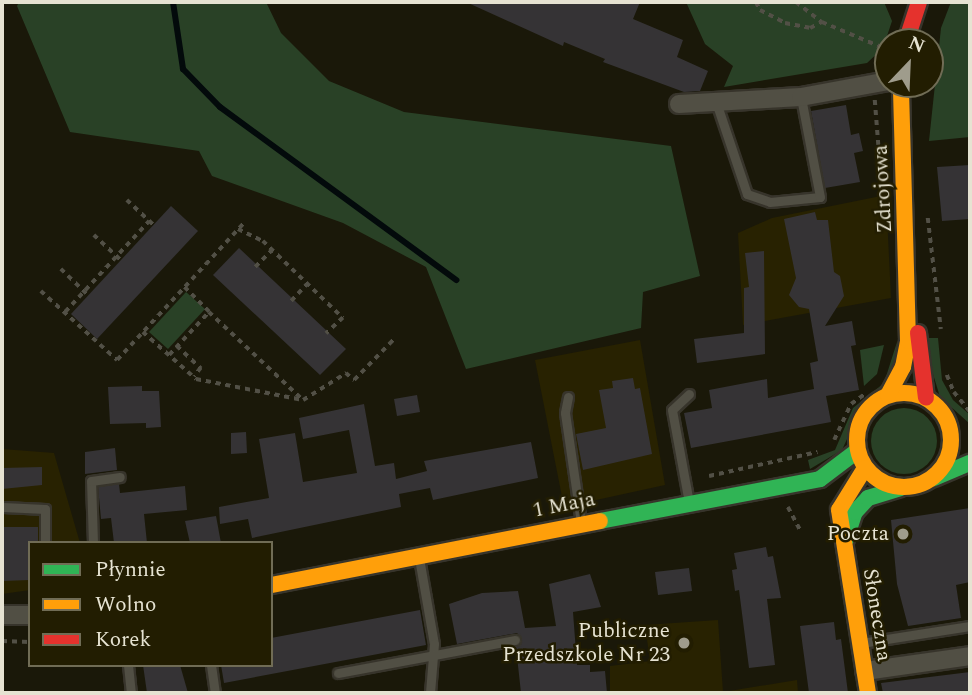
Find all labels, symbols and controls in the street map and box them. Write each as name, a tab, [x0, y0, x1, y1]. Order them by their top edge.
north arrow	[874, 28, 944, 98]
text: N	[904, 29, 929, 61]
street label: Zdrojowa	[868, 144, 898, 234]
street label: 1 Maja	[531, 487, 597, 523]
place label: Poczta	[827, 521, 889, 547]
marker: Poczta	[895, 526, 911, 542]
legend	[28, 541, 273, 667]
text: Płynnie	[95, 554, 166, 586]
street label: Słoneczna	[857, 567, 897, 663]
text: Wolno	[95, 589, 156, 621]
place label: Publiczne Przedszkole Nr 23	[502, 618, 670, 668]
text: Korek	[95, 624, 151, 656]
marker: Publiczne Przedszkole Nr 23	[676, 635, 692, 651]

